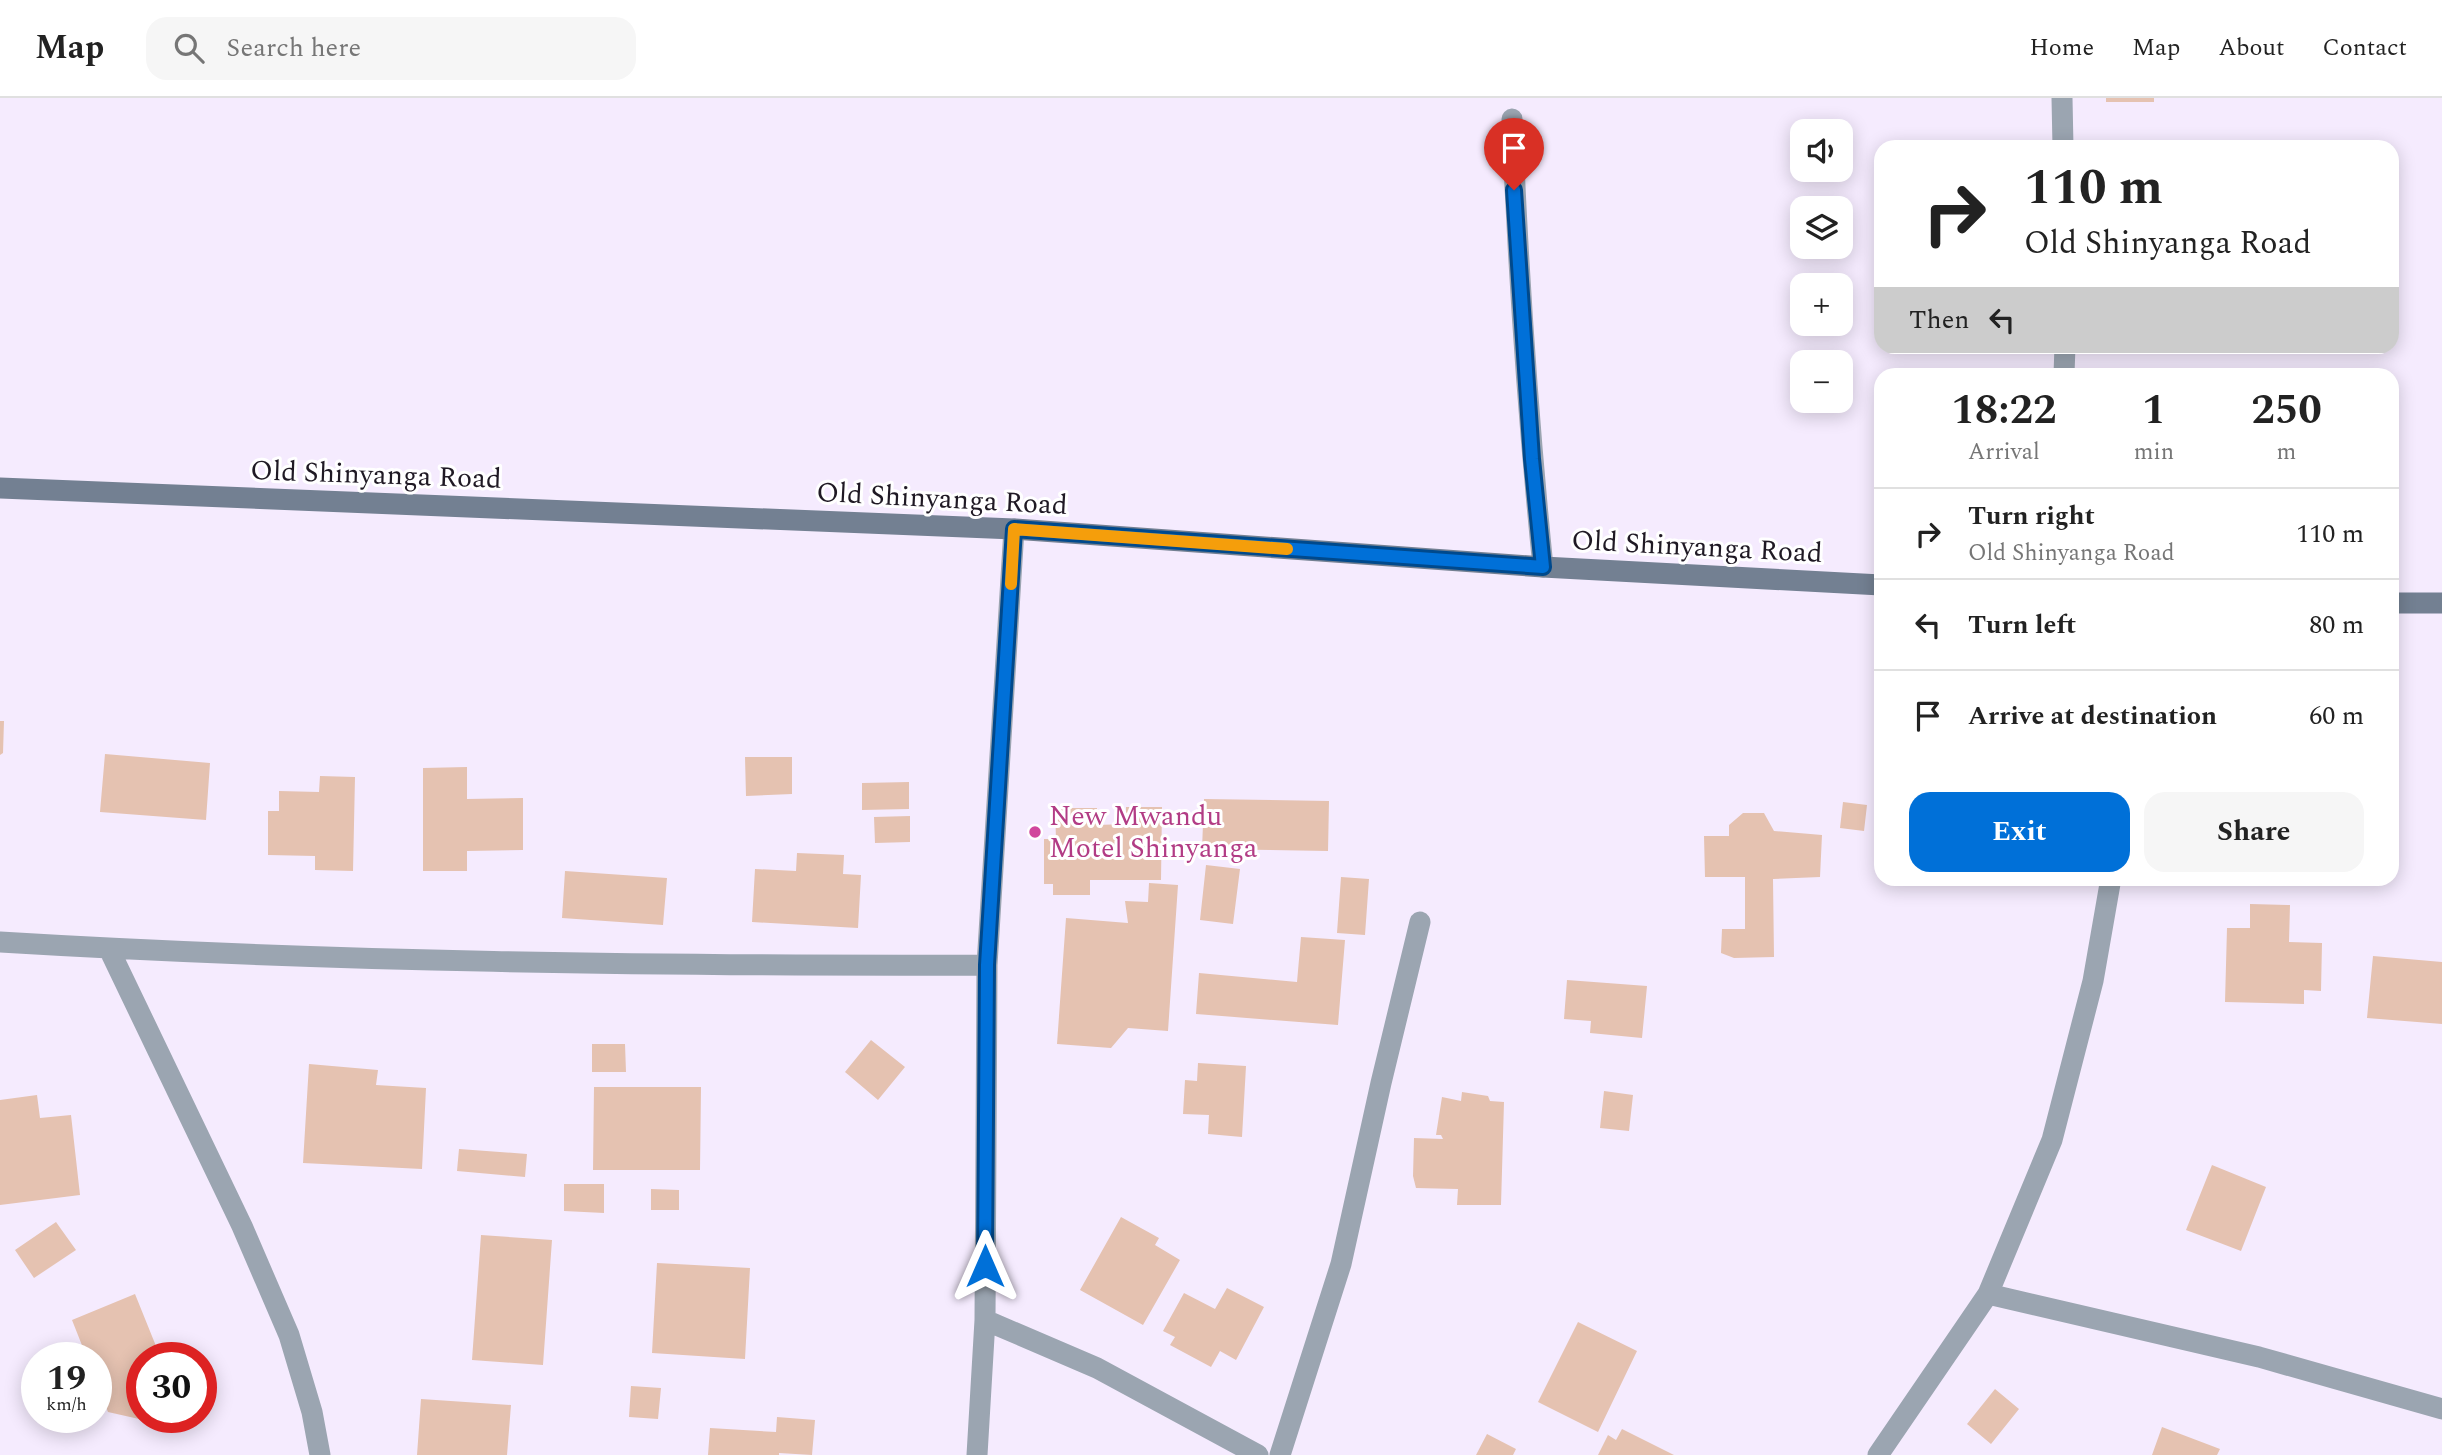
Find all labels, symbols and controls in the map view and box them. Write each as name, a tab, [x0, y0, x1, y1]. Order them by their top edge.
search box	[146, 17, 636, 80]
text: Map	[35, 23, 104, 73]
text: Search here	[226, 28, 361, 68]
icon: search	[170, 29, 208, 67]
text: Home	[2029, 30, 2094, 66]
text: Map	[2132, 30, 2180, 66]
text: About	[2218, 30, 2284, 66]
text: Contact	[2322, 30, 2407, 66]
pin	[1484, 118, 1544, 190]
map controls	[1790, 119, 1853, 413]
button: sound	[1790, 119, 1853, 182]
icon: arrive	[1495, 129, 1533, 167]
text: 110 m	[2024, 151, 2163, 226]
icon: right	[1909, 168, 2000, 259]
button: layers	[1790, 196, 1853, 259]
text: Old Shinyanga Road	[2024, 219, 2311, 268]
button: +	[1790, 273, 1853, 336]
text: Then	[1909, 300, 1969, 340]
icon: left	[1983, 301, 2021, 339]
button: −	[1790, 350, 1853, 413]
text: 18:22	[1951, 379, 2057, 442]
text: 1	[2142, 379, 2166, 442]
text: 250	[2251, 379, 2322, 442]
text: Arrival	[1968, 435, 2040, 470]
text: min	[2134, 435, 2174, 470]
text: m	[2277, 435, 2296, 470]
street label: Old Shinyanga Road	[250, 449, 502, 501]
street label: Old Shinyanga Road	[815, 471, 1069, 527]
text: Turn right	[1968, 496, 2095, 536]
text: 110 m	[2296, 514, 2364, 554]
icon: right	[1909, 515, 1947, 553]
street label: Old Shinyanga Road	[1570, 519, 1824, 575]
text: Old Shinyanga Road	[1968, 536, 2175, 571]
text: Turn left	[1968, 605, 2076, 645]
text: 80 m	[2309, 605, 2364, 645]
icon: left	[1909, 606, 1947, 644]
text: Arrive at destination	[1968, 696, 2217, 736]
text: 60 m	[2309, 696, 2364, 736]
icon: arrive	[1909, 697, 1947, 735]
button: Exit	[1909, 792, 2130, 872]
button: Share	[2144, 792, 2364, 872]
place label: New Mwandu Motel Shinyanga	[1049, 795, 1258, 870]
marker: New Mwandu Motel Shinyanga	[1027, 824, 1043, 840]
position arrow	[948, 1229, 1022, 1303]
speed limit sign: 30	[126, 1342, 217, 1433]
text: 19	[47, 1352, 86, 1405]
text: km/h	[46, 1391, 87, 1418]

